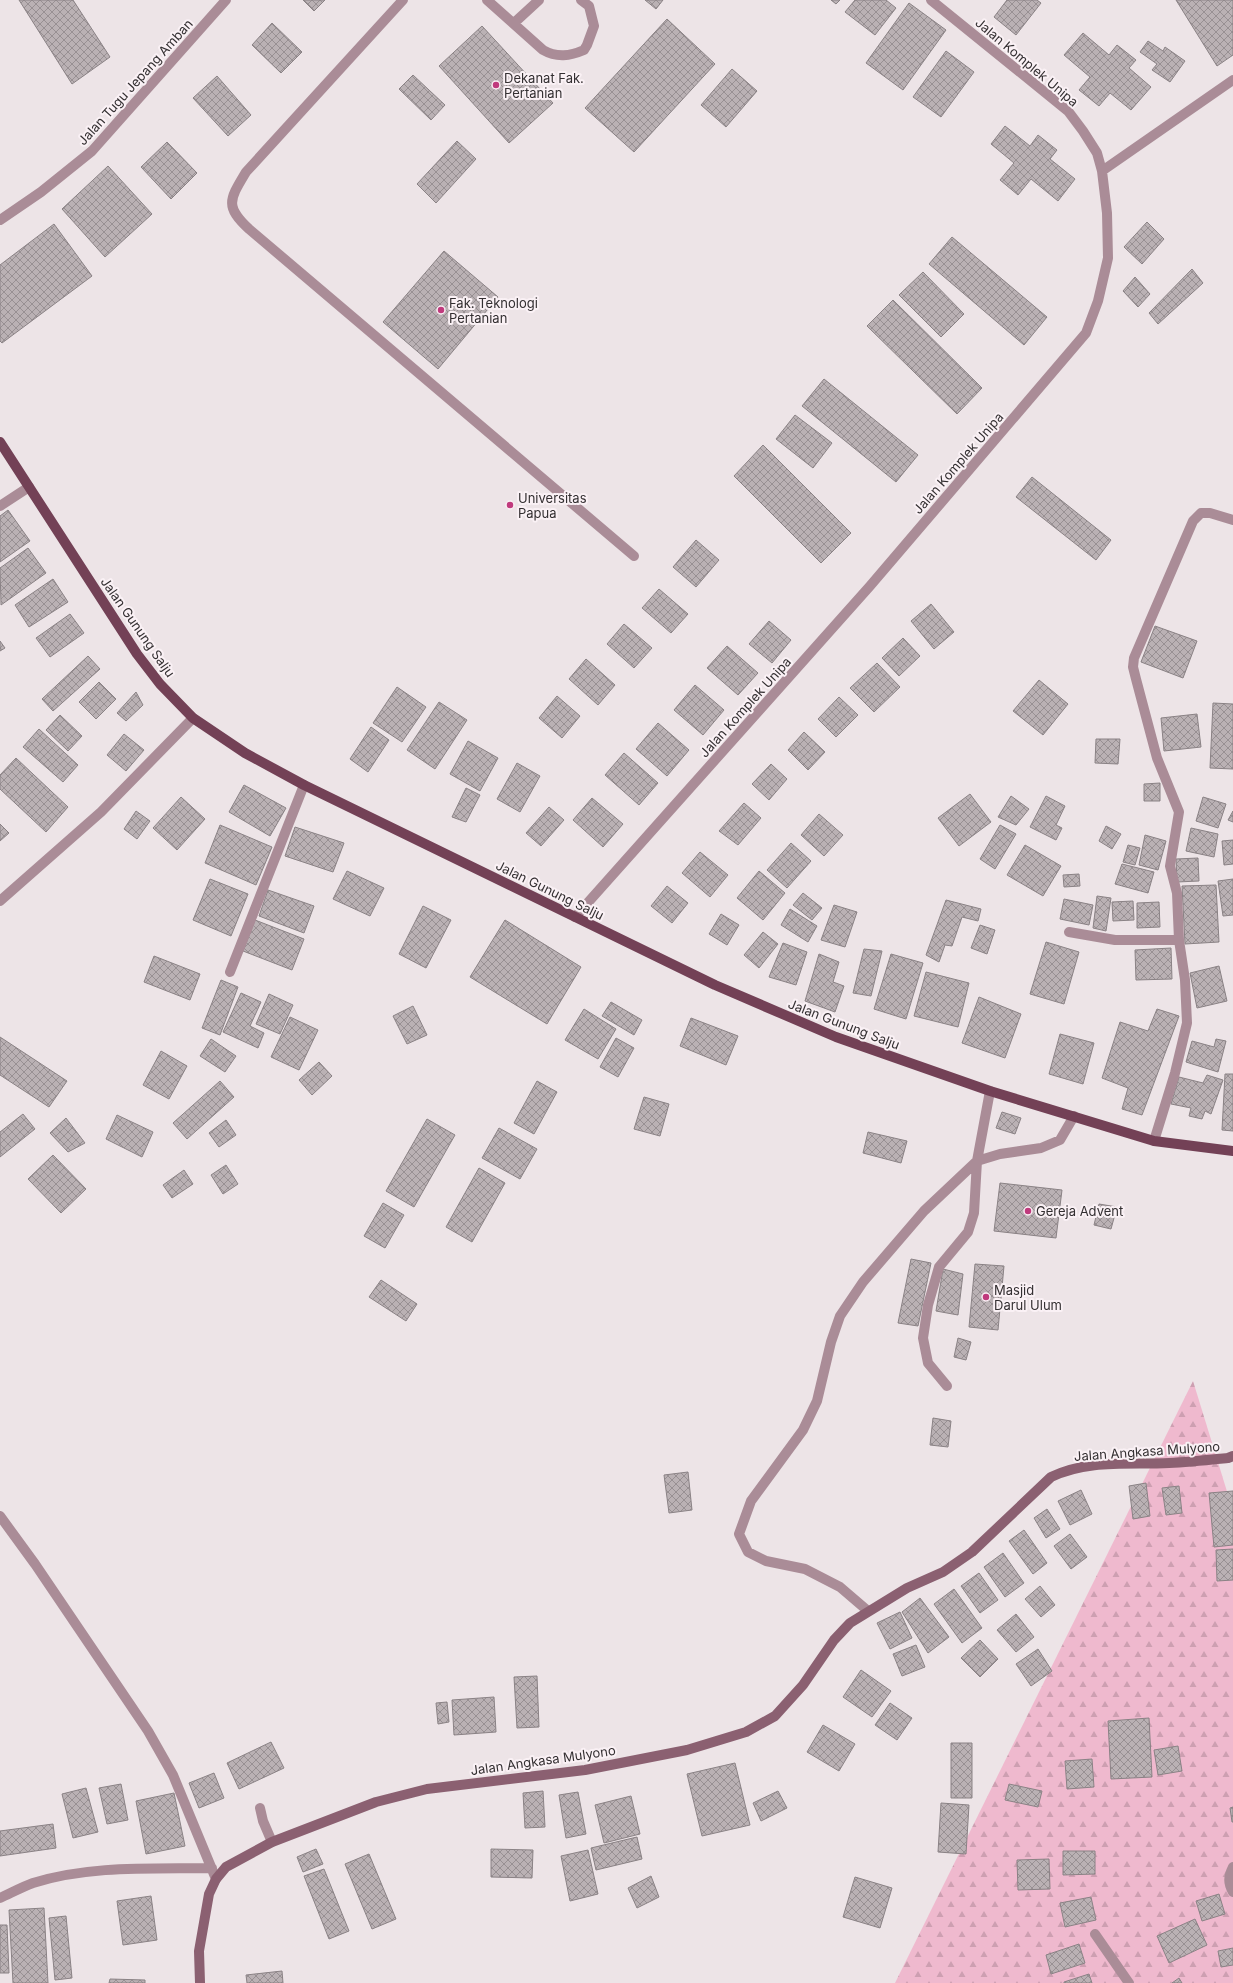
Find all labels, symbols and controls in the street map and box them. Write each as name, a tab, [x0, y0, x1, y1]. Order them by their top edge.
street label: Jalan Komplek Unipa	[972, 14, 1082, 110]
street label: Jalan Tugu Jepang Amban	[74, 16, 196, 148]
place label: Dekanat Fak. Pertanian	[504, 70, 584, 101]
marker: Dekanat Fak. Pertanian	[491, 80, 501, 90]
place label: Fak. Teknologi Pertanian	[449, 295, 538, 326]
marker: Fak. Teknologi Pertanian	[436, 305, 446, 315]
street label: Jalan Komplek Unipa	[910, 409, 1006, 517]
place label: Universitas Papua	[518, 490, 587, 521]
marker: Universitas Papua	[505, 500, 515, 510]
street label: Jalan Gunung Salju	[98, 574, 178, 680]
street label: Jalan Komplek Unipa	[696, 654, 794, 760]
street label: Jalan Gunung Salju	[493, 857, 607, 923]
street label: Jalan Gunung Salju	[786, 995, 902, 1053]
place label: Gereja Advent	[1036, 1203, 1123, 1219]
marker: Gereja Advent	[1023, 1206, 1033, 1216]
place label: Masjid Darul Ulum	[994, 1282, 1062, 1313]
marker: Masjid Darul Ulum	[981, 1292, 991, 1302]
street label: Jalan Angkasa Mulyono	[1073, 1438, 1221, 1464]
street label: Jalan Angkasa Mulyono	[469, 1742, 617, 1778]

